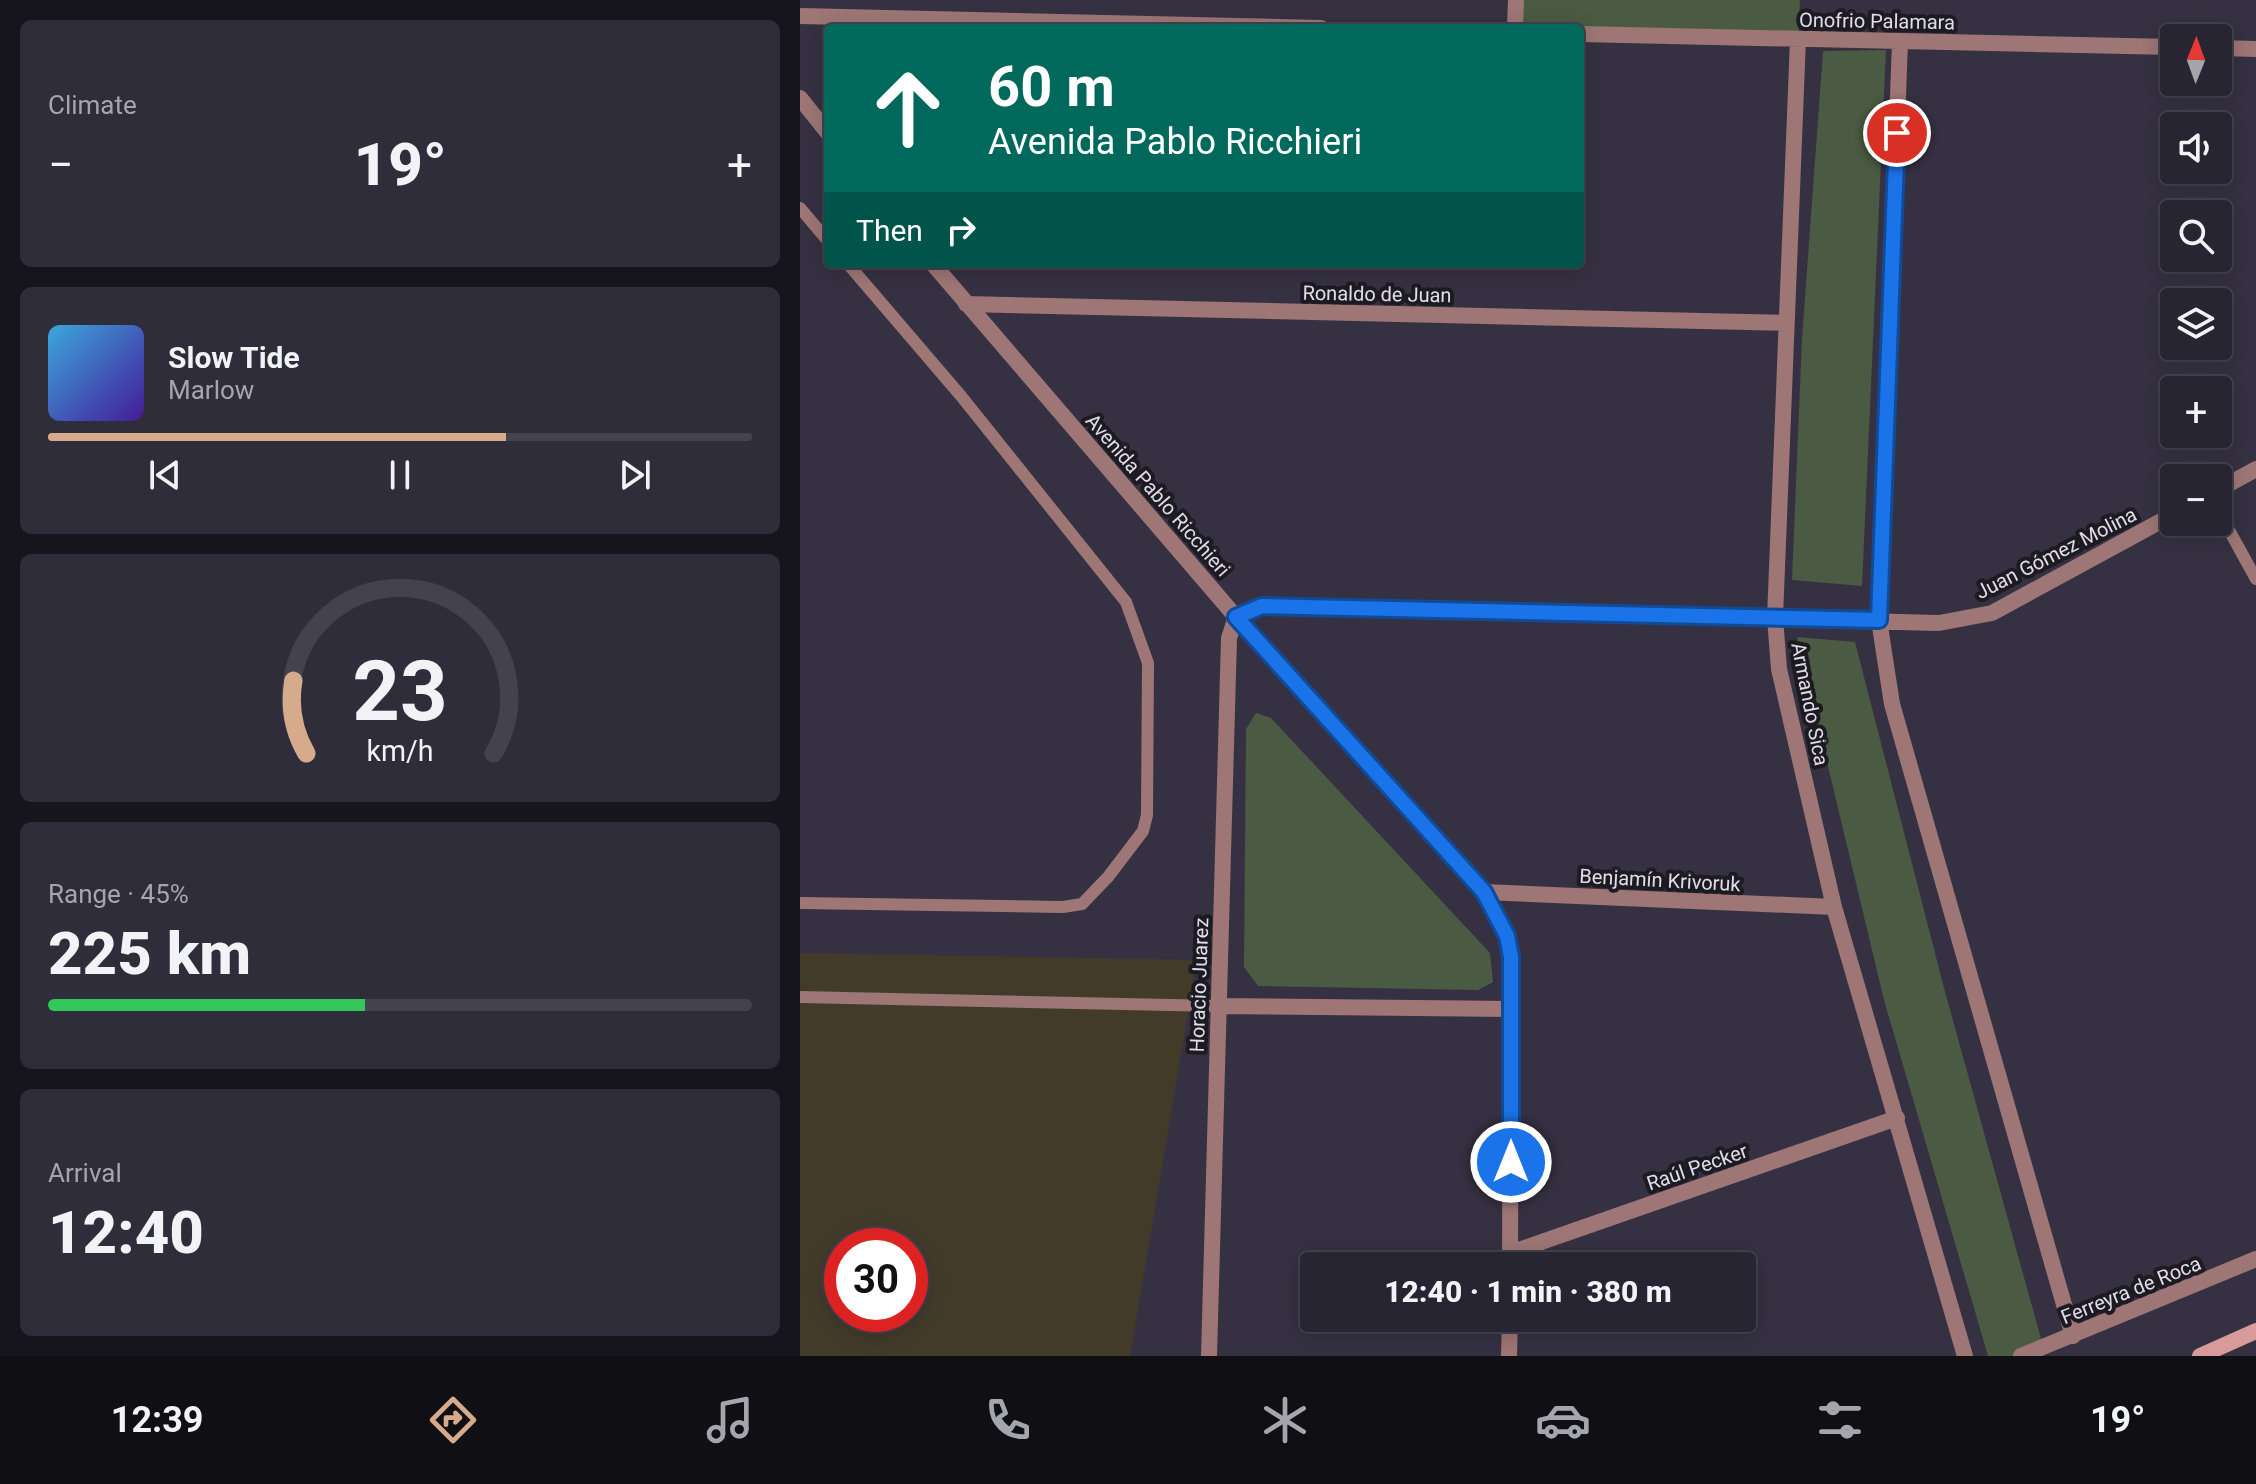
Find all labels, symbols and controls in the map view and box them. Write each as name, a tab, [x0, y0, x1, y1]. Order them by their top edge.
street label: Onofrio Palamara	[1799, 8, 1955, 34]
north arrow	[2160, 24, 2232, 96]
map controls	[2160, 24, 2232, 536]
text: 60 m	[988, 54, 1115, 120]
icon: ahead	[856, 56, 960, 160]
text: Climate	[48, 90, 137, 120]
pin	[1863, 99, 1931, 167]
icon: arrive	[1875, 111, 1919, 155]
button: sound	[2160, 112, 2232, 184]
text: Avenida Pablo Ricchieri	[988, 121, 1362, 163]
text: 19°	[354, 129, 447, 200]
text: −	[48, 139, 73, 191]
text: +	[727, 139, 752, 191]
button: search	[2160, 200, 2232, 272]
icon: right	[939, 208, 983, 252]
text: Then	[856, 213, 923, 248]
street label: Ronaldo de Juan	[1302, 281, 1452, 307]
button: layers	[2160, 288, 2232, 360]
text: Slow Tide	[168, 340, 300, 375]
text: Marlow	[168, 375, 254, 405]
button: +	[2160, 376, 2232, 448]
street label: Avenida Pablo Ricchieri	[1081, 409, 1235, 581]
icon: previous	[143, 453, 187, 497]
icon: pause	[378, 453, 422, 497]
icon: next	[613, 453, 657, 497]
button: −	[2160, 464, 2232, 536]
street label: Juan Gómez Molina	[1971, 502, 2141, 604]
street label: Armando Sica	[1786, 640, 1834, 768]
text: 23	[352, 643, 448, 740]
text: km/h	[366, 734, 434, 768]
street label: Benjamín Krivoruk	[1579, 864, 1742, 896]
text: Range · 45%	[48, 879, 189, 909]
street label: Horacio Juarez	[1185, 917, 1213, 1053]
text: 225 km	[48, 918, 251, 989]
position arrow	[1469, 1120, 1553, 1204]
street label: Raúl Pecker	[1643, 1139, 1751, 1195]
text: Arrival	[48, 1158, 122, 1188]
text: 12:40	[48, 1197, 204, 1268]
speed limit sign: 30	[824, 1228, 928, 1332]
street label: Ferreyra de Roca	[2057, 1251, 2205, 1329]
text: 12:40 · 1 min · 380 m	[1384, 1274, 1672, 1309]
icon: directions	[425, 1392, 481, 1448]
icon: music	[702, 1392, 758, 1448]
icon: phone	[980, 1392, 1036, 1448]
icon: climate	[1257, 1392, 1313, 1448]
icon: car	[1535, 1392, 1591, 1448]
icon: filters	[1812, 1392, 1868, 1448]
text: 12:39	[111, 1399, 204, 1441]
text: 19°	[2090, 1399, 2145, 1441]

